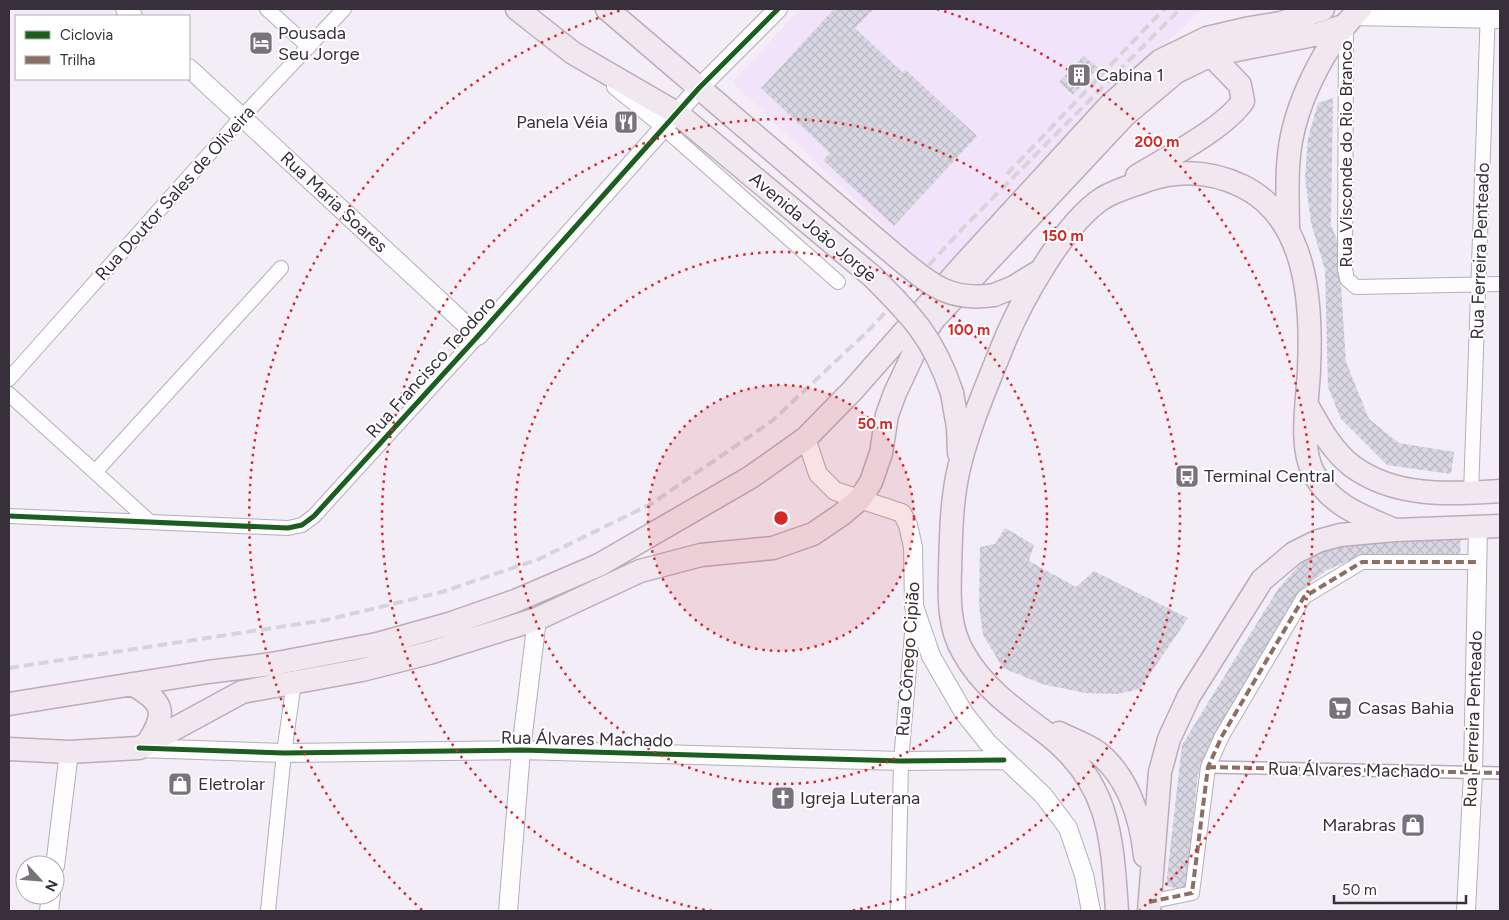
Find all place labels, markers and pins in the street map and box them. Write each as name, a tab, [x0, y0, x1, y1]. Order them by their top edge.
place label: Pousada Seu Jorge	[278, 22, 360, 65]
hotel icon: Pousada Seu Jorge	[248, 30, 274, 56]
building icon: Cabina 1	[1066, 62, 1092, 88]
place label: Cabina 1	[1096, 64, 1164, 86]
restaurant icon: Panela Véia	[613, 109, 639, 135]
place label: Panela Véia	[516, 111, 608, 133]
bus stop icon: Terminal Central	[1174, 463, 1200, 489]
place label: Terminal Central	[1204, 465, 1335, 487]
centre of rings	[772, 509, 790, 527]
supermarket icon: Casas Bahia	[1327, 695, 1353, 721]
place label: Casas Bahia	[1358, 697, 1454, 719]
shop icon: Eletrolar	[167, 771, 193, 797]
place label: Eletrolar	[198, 773, 265, 795]
church icon: Igreja Luterana	[770, 785, 796, 811]
place label: Igreja Luterana	[800, 787, 920, 809]
shop icon: Marabras	[1400, 812, 1426, 838]
place label: Marabras	[1322, 814, 1396, 836]

